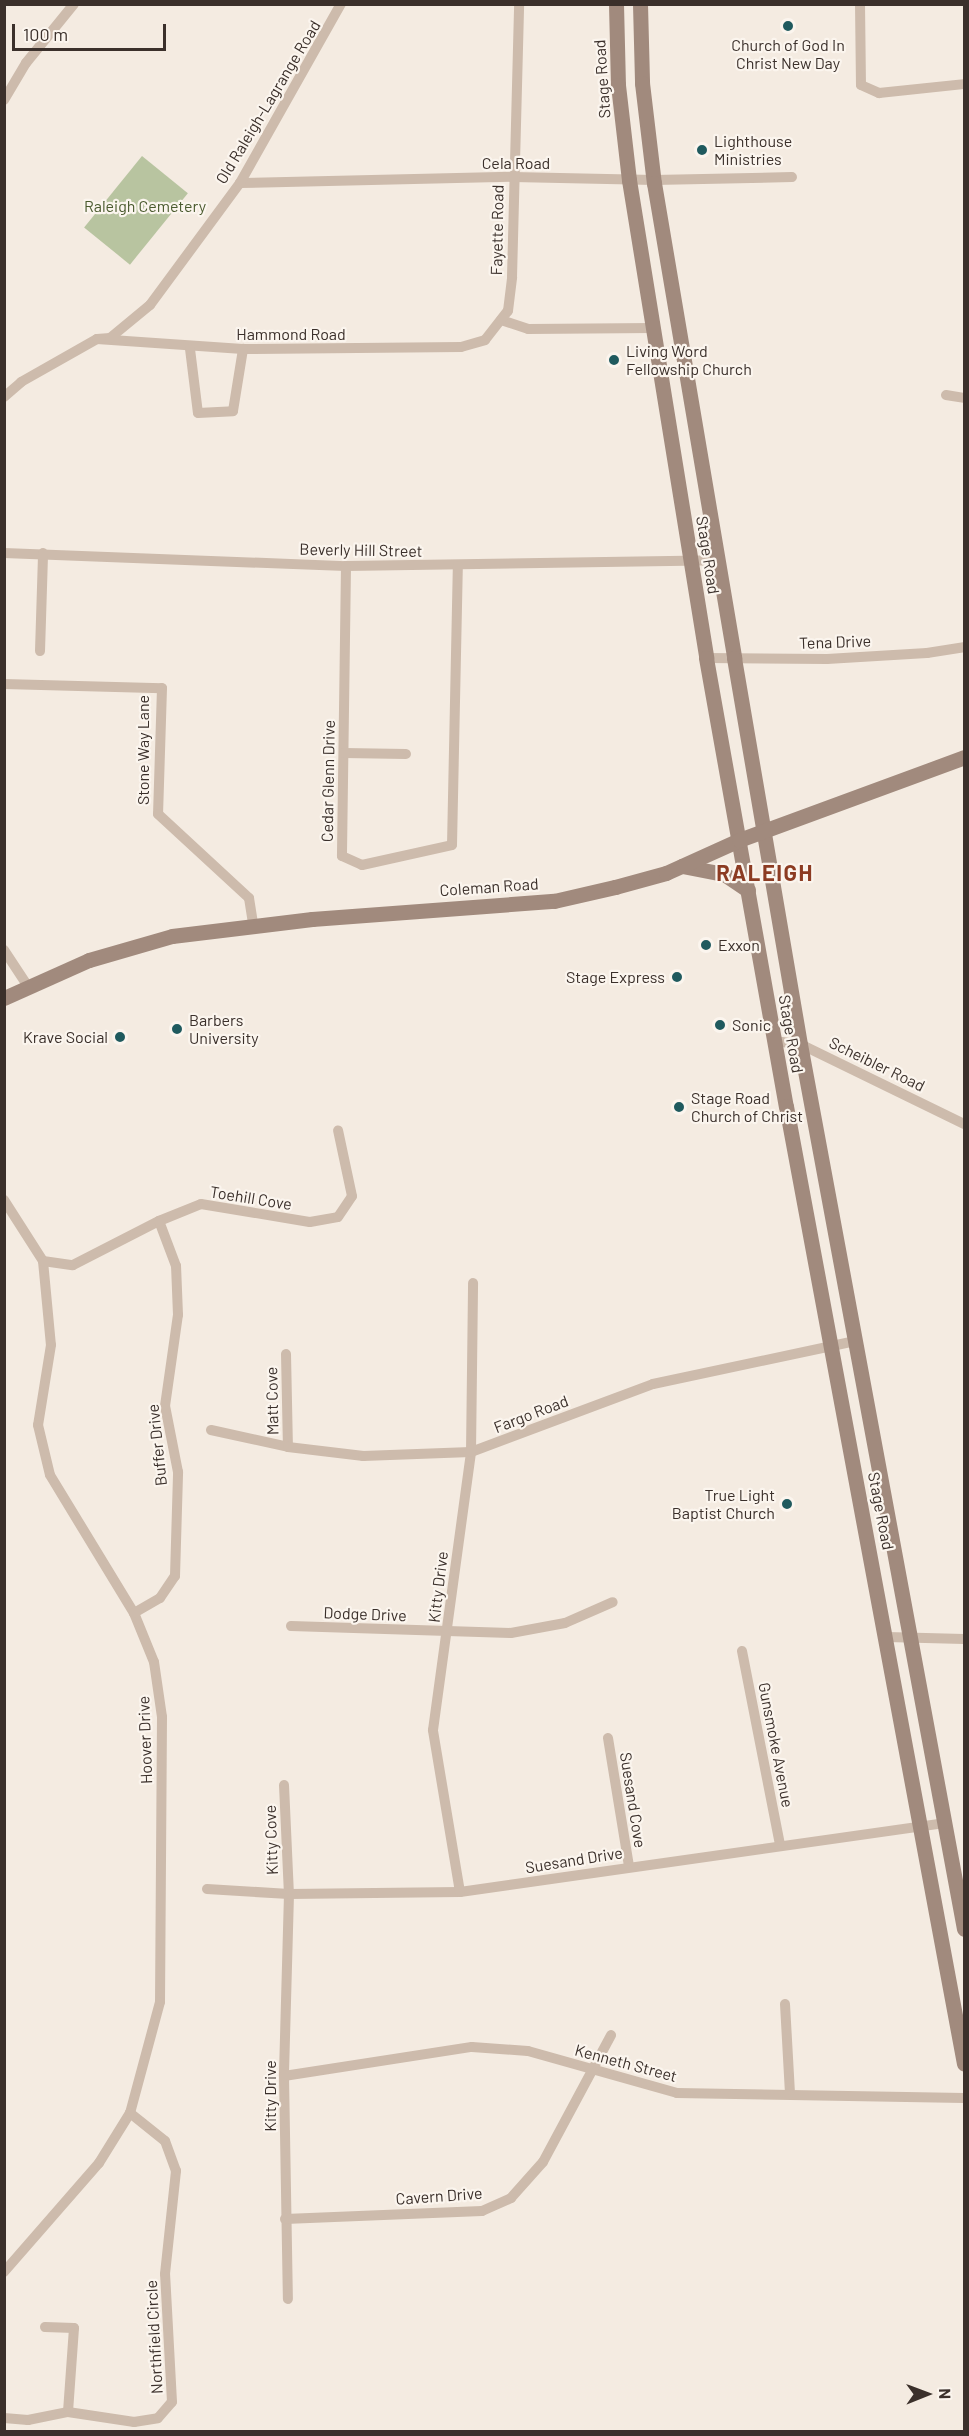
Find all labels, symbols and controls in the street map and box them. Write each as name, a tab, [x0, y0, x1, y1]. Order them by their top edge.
scale bar	[15, 12, 170, 50]
street label: Old Raleigh-Lagrange Road	[212, 17, 324, 187]
marker: Church of God In Christ New Day	[781, 19, 795, 33]
text: 100 m	[23, 23, 68, 45]
place label: Church of God In Christ New Day	[731, 35, 845, 73]
street label: Stage Road	[590, 39, 614, 119]
place label: Lighthouse Ministries	[714, 131, 792, 169]
marker: Lighthouse Ministries	[695, 143, 709, 157]
street label: Cela Road	[482, 153, 550, 173]
street label: Fayette Road	[487, 184, 507, 276]
park label: Raleigh Cemetery	[84, 196, 206, 216]
street label: Hammond Road	[236, 324, 346, 344]
place label: Living Word Fellowship Church	[626, 341, 752, 379]
marker: Living Word Fellowship Church	[607, 353, 621, 367]
street label: Stage Road	[692, 514, 724, 596]
street label: Beverly Hill Street	[299, 539, 423, 561]
street label: Tena Drive	[799, 631, 871, 653]
street label: Stone Way Lane	[133, 695, 153, 805]
street label: Cedar Glenn Drive	[317, 720, 339, 842]
district label: RALEIGH	[716, 860, 814, 886]
street label: Coleman Road	[439, 874, 539, 900]
place label: Exxon	[718, 935, 760, 955]
marker: Exxon	[699, 938, 713, 952]
place label: Stage Express	[566, 967, 665, 987]
marker: Stage Express	[670, 970, 684, 984]
street label: Stage Road	[775, 993, 807, 1075]
place label: Barbers University	[189, 1010, 259, 1048]
place label: Sonic	[732, 1015, 771, 1035]
marker: Sonic	[713, 1018, 727, 1032]
marker: Barbers University	[170, 1022, 184, 1036]
place label: Krave Social	[23, 1027, 108, 1047]
marker: Krave Social	[113, 1030, 127, 1044]
street label: Scheibler Road	[826, 1033, 928, 1095]
place label: Stage Road Church of Christ	[691, 1088, 803, 1126]
marker: Stage Road Church of Christ	[672, 1100, 686, 1114]
street label: Toehill Cove	[209, 1182, 293, 1214]
street label: Matt Cove	[262, 1367, 282, 1435]
street label: Fargo Road	[491, 1391, 571, 1437]
street label: Buffer Drive	[143, 1403, 171, 1487]
street label: Stage Road	[864, 1470, 898, 1552]
place label: True Light Baptist Church	[672, 1485, 775, 1523]
marker: True Light Baptist Church	[780, 1497, 794, 1511]
street label: Kitty Drive	[424, 1550, 452, 1624]
street label: Dodge Drive	[323, 1603, 407, 1625]
street label: Gunsmoke Avenue	[754, 1681, 798, 1809]
street label: Hoover Drive	[134, 1696, 156, 1784]
street label: Suesand Cove	[616, 1751, 650, 1849]
street label: Kitty Cove	[260, 1805, 282, 1875]
street label: Suesand Drive	[524, 1843, 624, 1877]
street label: Kenneth Street	[573, 2040, 679, 2086]
street label: Kitty Drive	[260, 2060, 280, 2132]
street label: Cavern Drive	[395, 2183, 483, 2209]
street label: Northfield Circle	[141, 2280, 167, 2394]
north arrow	[897, 2364, 957, 2424]
text: N	[936, 2388, 955, 2399]

